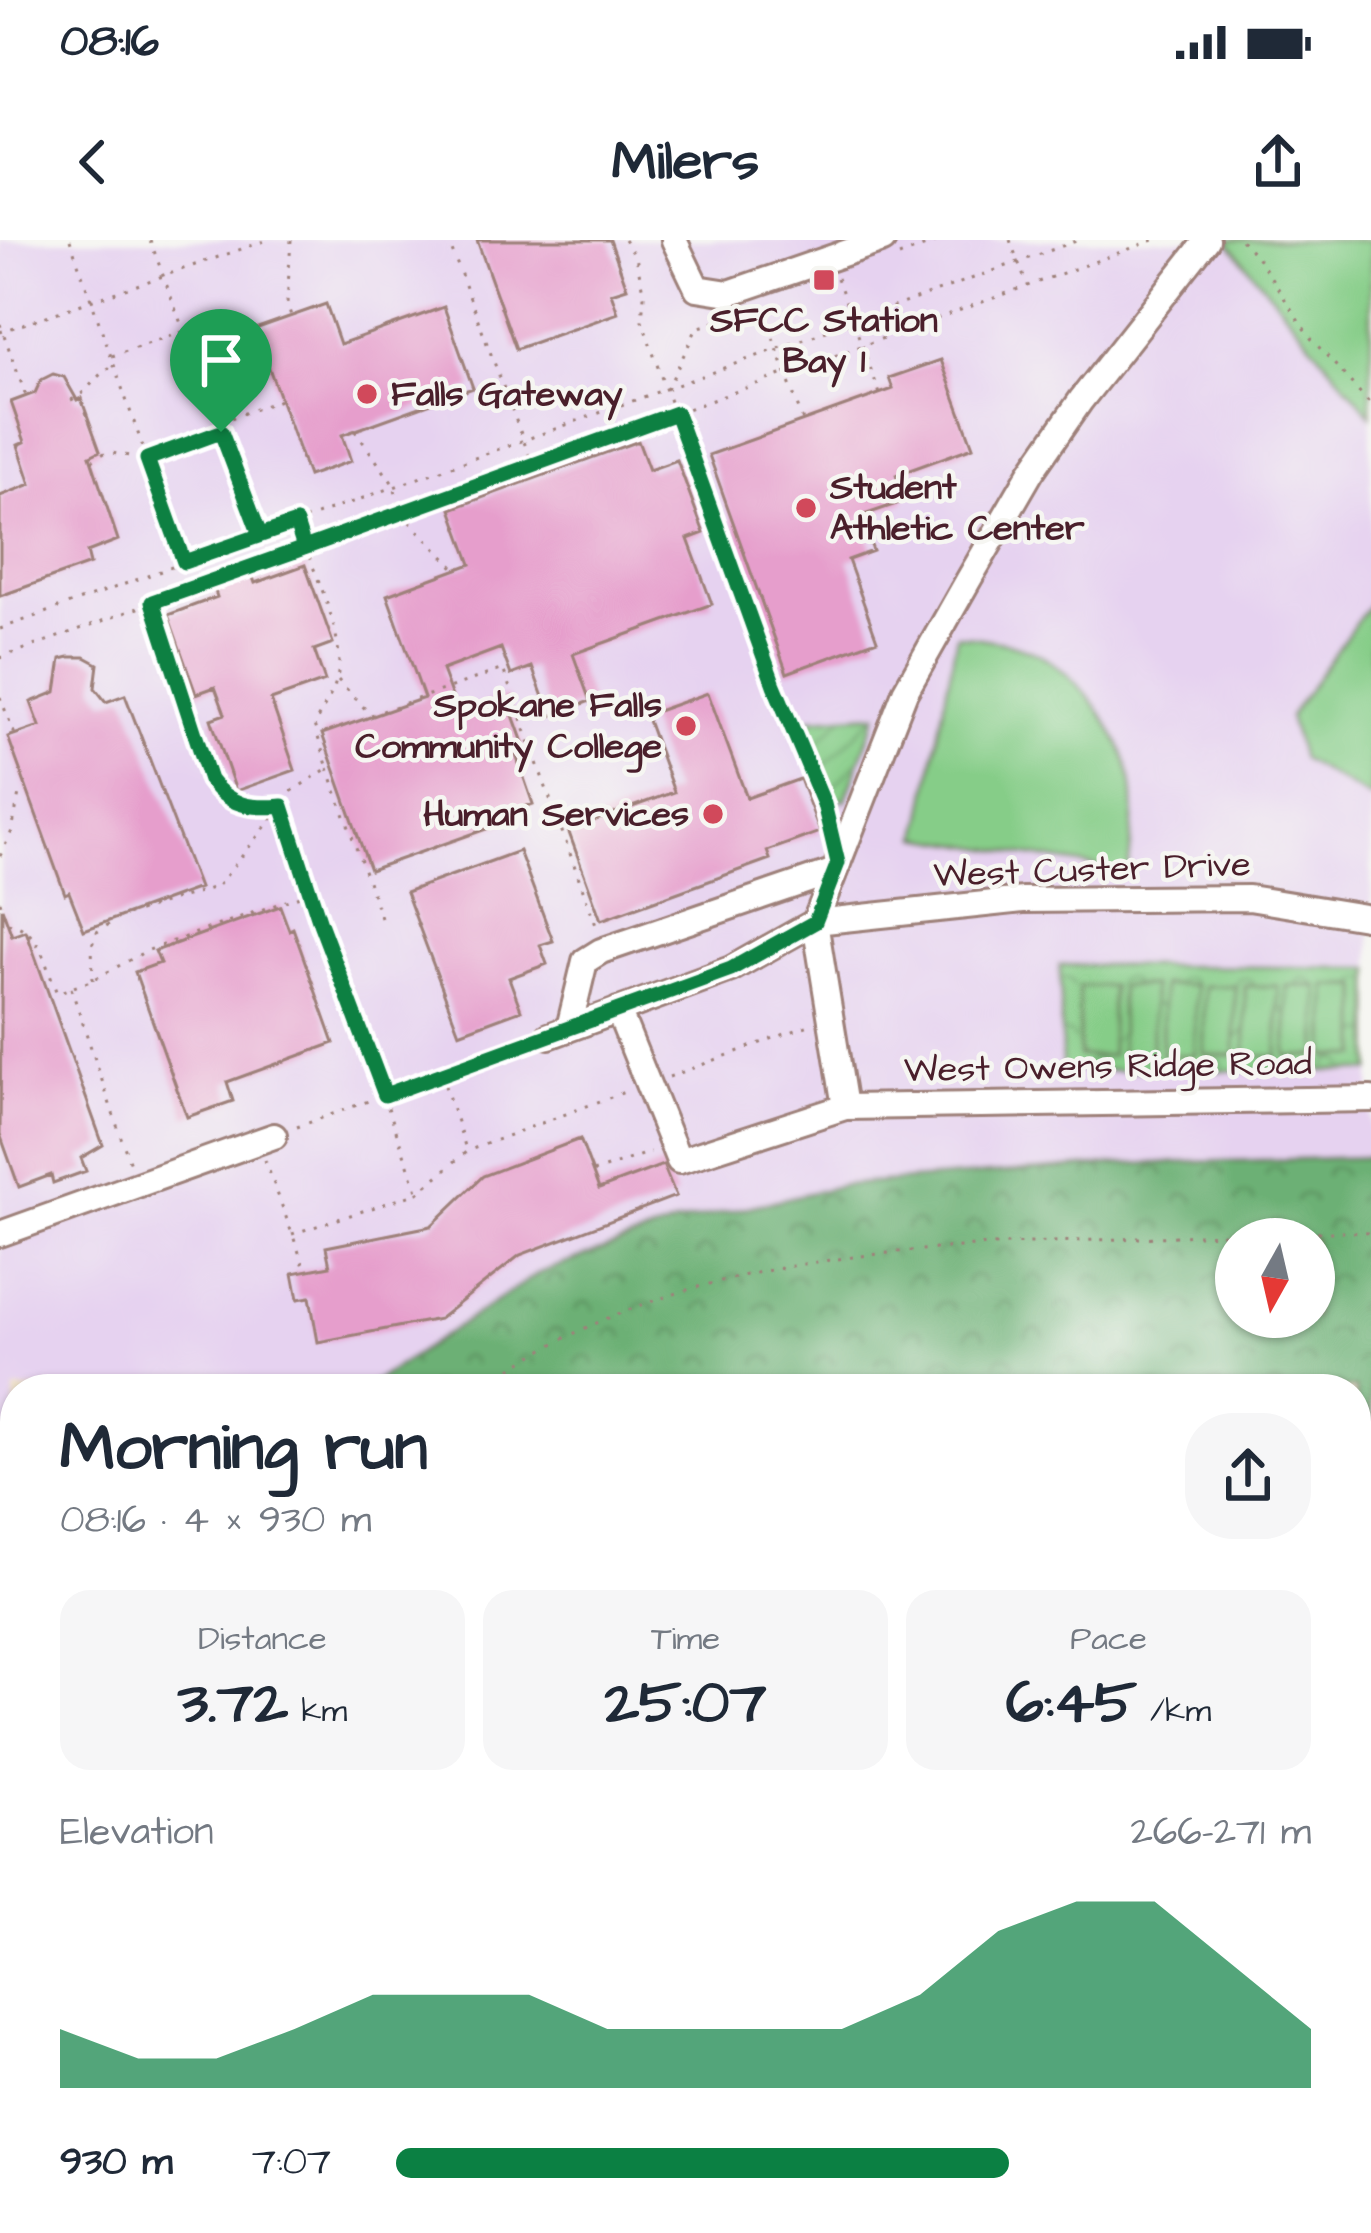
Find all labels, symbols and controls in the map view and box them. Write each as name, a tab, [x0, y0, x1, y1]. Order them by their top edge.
text: 08:16	[60, 11, 159, 73]
text: Milers	[612, 125, 759, 200]
icon: back	[60, 129, 126, 195]
icon: share	[1245, 129, 1311, 195]
marker: SFCC Station Bay 1	[811, 267, 837, 293]
place label: SFCC Station Bay 1	[709, 295, 938, 388]
pin	[170, 309, 272, 432]
icon: arrive	[188, 327, 254, 393]
place label: Falls Gateway	[391, 369, 623, 421]
marker: Falls Gateway	[354, 381, 380, 407]
place label: Student Athletic Center	[829, 462, 1085, 554]
marker: Student Athletic Center	[793, 495, 819, 521]
place label: Spokane Falls Community College	[355, 680, 662, 773]
marker: Spokane Falls Community College	[673, 713, 699, 739]
place label: Human Services	[423, 789, 689, 840]
marker: Human Services	[700, 801, 726, 827]
street label: West Custer Drive	[933, 839, 1251, 901]
street label: West Owens Ridge Road	[903, 1038, 1313, 1097]
north arrow	[1215, 1218, 1335, 1338]
map controls	[1215, 1218, 1335, 1338]
text: Morning run	[60, 1403, 428, 1495]
button: share	[1185, 1413, 1311, 1539]
text: 08:16 · 4 × 930 m	[60, 1494, 371, 1548]
text: Distance	[198, 1616, 327, 1662]
text: Time	[651, 1616, 720, 1662]
text: Pace	[1070, 1616, 1147, 1662]
text: 3.72	[178, 1662, 288, 1745]
text: 25:07	[605, 1662, 766, 1745]
text: 6:45	[1006, 1662, 1137, 1745]
text: km	[288, 1688, 347, 1734]
text: /km	[1137, 1688, 1211, 1734]
text: Elevation	[60, 1806, 214, 1860]
text: 266–271 m	[1130, 1806, 1311, 1860]
text: 930 m	[60, 2136, 173, 2190]
text: 7:07	[252, 2136, 331, 2190]

